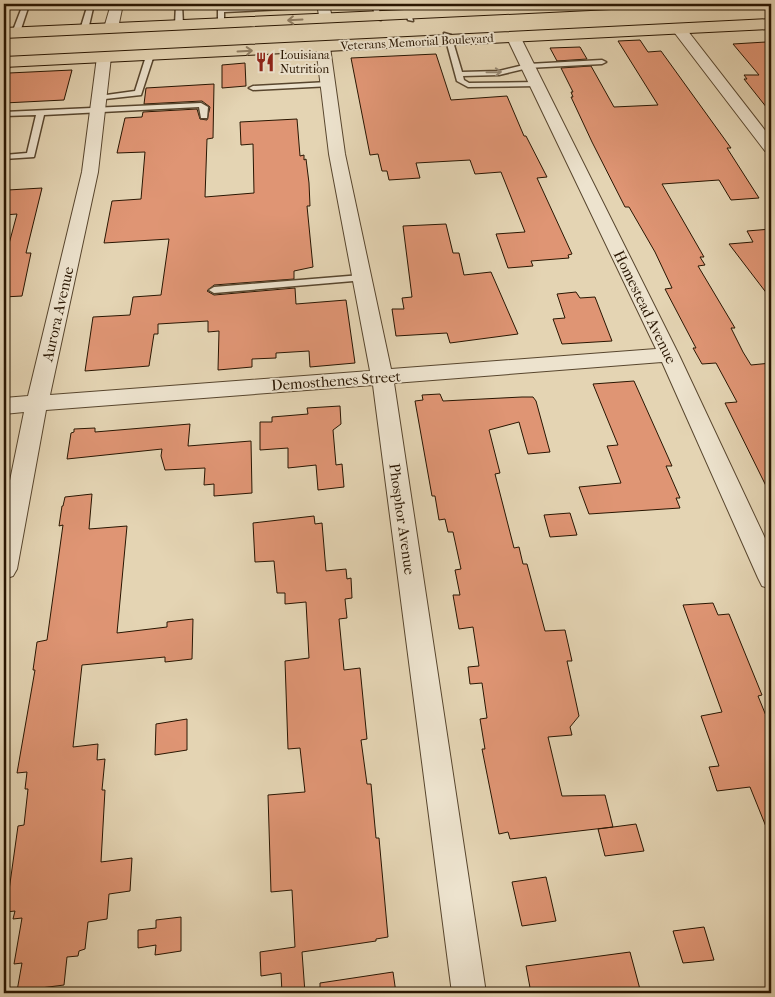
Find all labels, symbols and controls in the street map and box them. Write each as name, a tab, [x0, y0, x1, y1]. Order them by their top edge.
one-way arrow	[287, 15, 303, 24]
street label: Veterans Memorial Boulevard	[339, 31, 494, 53]
one-way arrow	[236, 46, 252, 55]
place label: Louisiana Nutrition	[280, 48, 330, 76]
restaurant icon: Louisiana Nutrition	[254, 51, 276, 73]
one-way arrow	[486, 67, 502, 77]
street label: Homestead Avenue	[610, 247, 681, 367]
street label: Aurora Avenue	[38, 264, 78, 364]
street label: Demosthenes Street	[271, 367, 402, 395]
street label: Phosphor Avenue	[385, 462, 419, 576]

